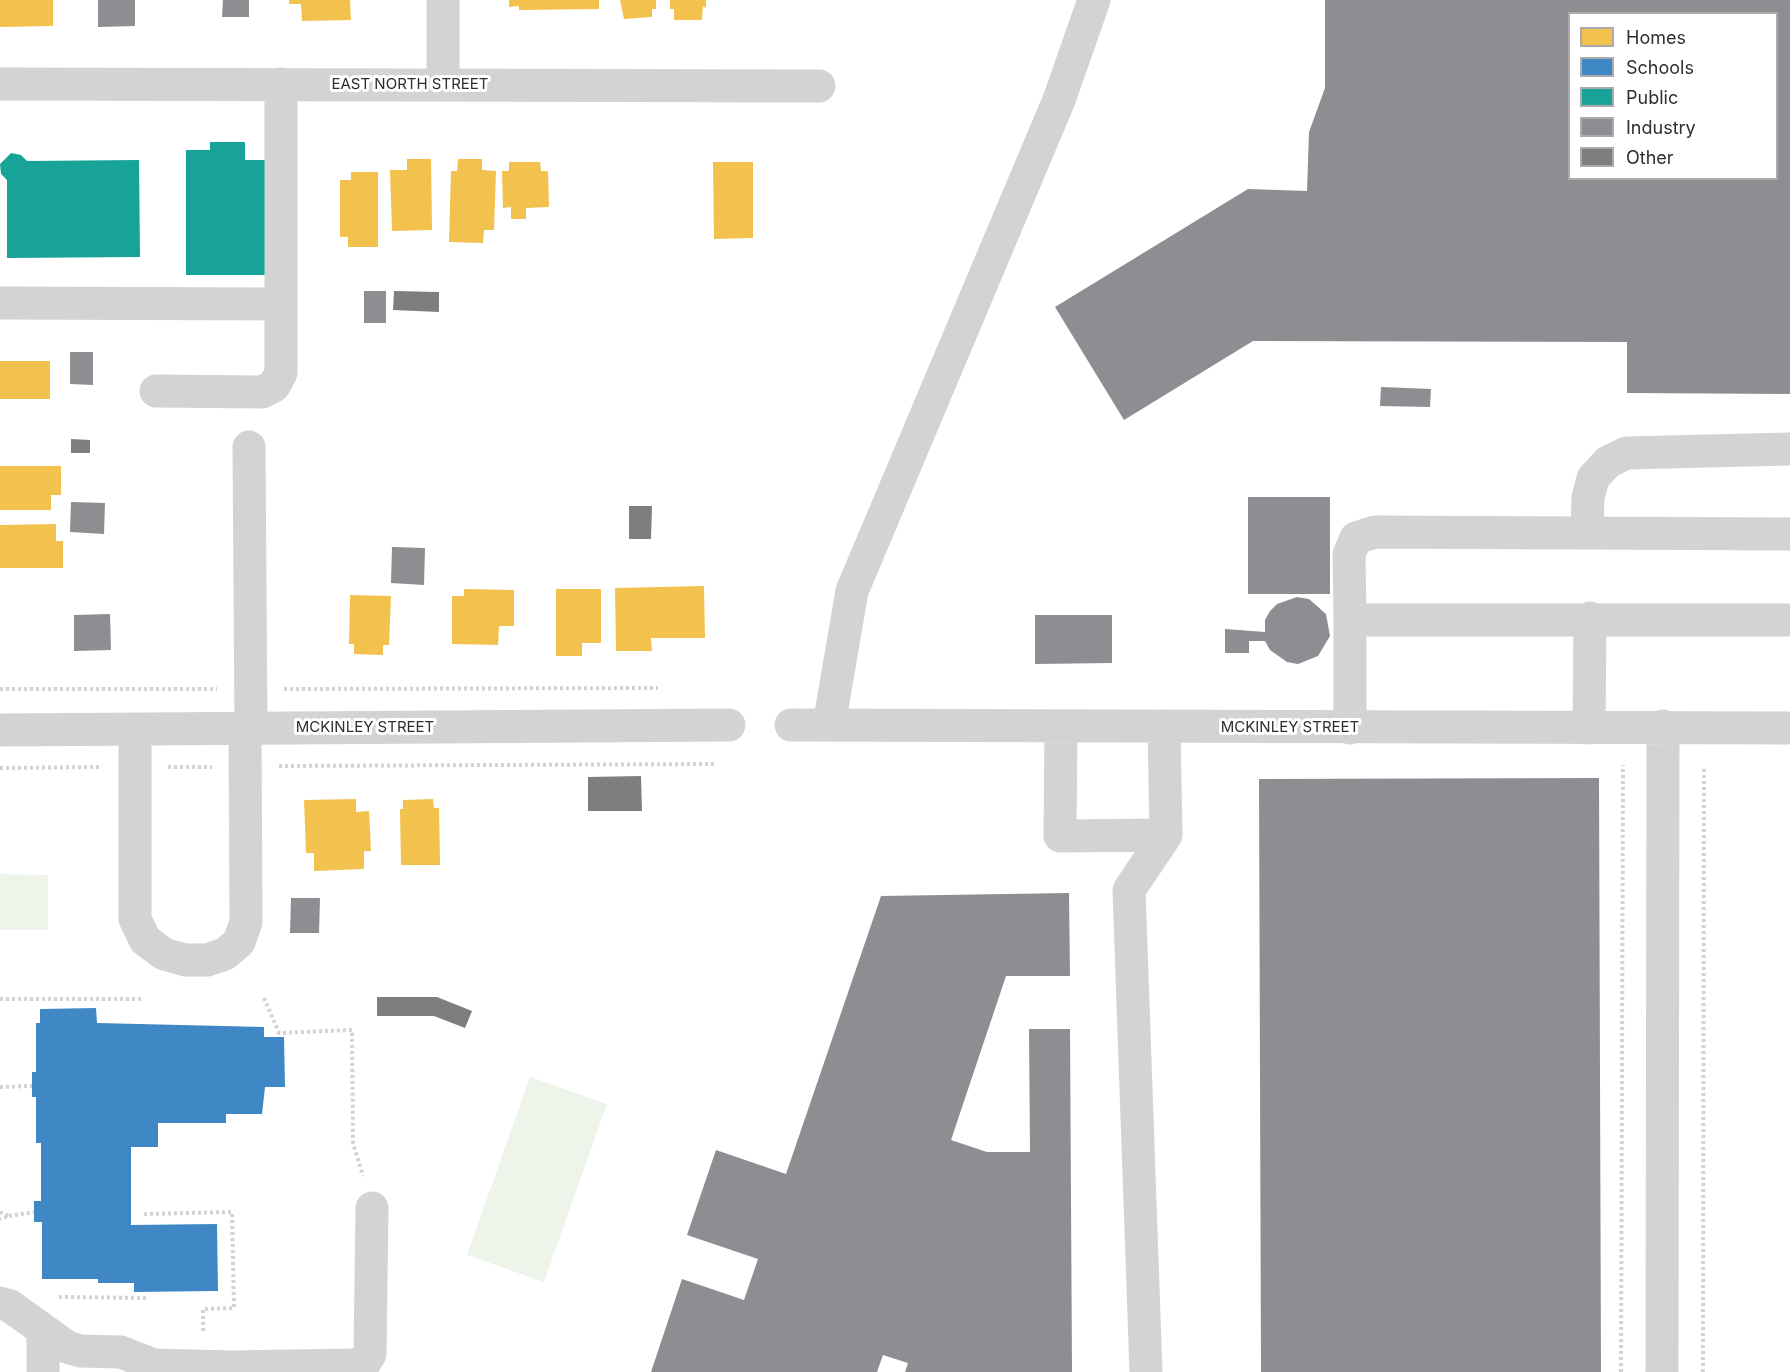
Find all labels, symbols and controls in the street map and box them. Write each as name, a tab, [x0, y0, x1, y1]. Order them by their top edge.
legend	[1568, 12, 1778, 180]
text: Homes	[1626, 27, 1686, 48]
text: Schools	[1626, 57, 1694, 78]
street label: EAST NORTH STREET	[331, 75, 489, 93]
text: Public	[1626, 87, 1678, 108]
text: Industry	[1626, 117, 1696, 138]
text: Other	[1626, 147, 1674, 168]
street label: MCKINLEY STREET	[296, 718, 434, 736]
street label: MCKINLEY STREET	[1221, 718, 1359, 736]

